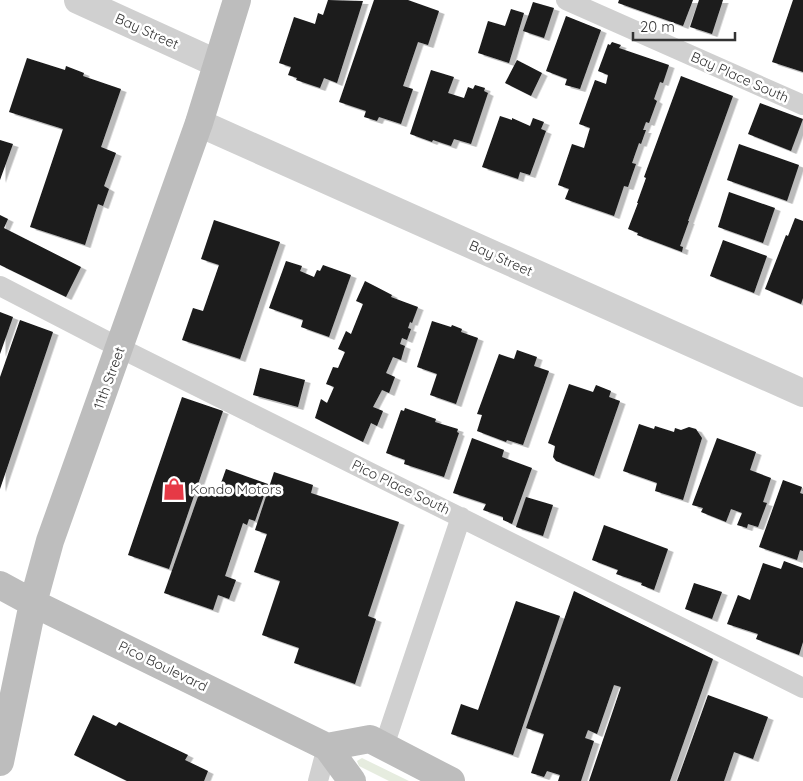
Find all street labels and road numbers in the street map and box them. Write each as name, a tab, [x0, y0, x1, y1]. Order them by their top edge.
street label: Bay Street	[112, 9, 182, 53]
street label: Bay Place South	[688, 47, 792, 107]
street label: Bay Street	[466, 236, 536, 280]
street label: 11th Street	[89, 344, 129, 412]
street label: Pico Place South	[349, 455, 453, 519]
street label: Pico Boulevard	[116, 637, 210, 695]

